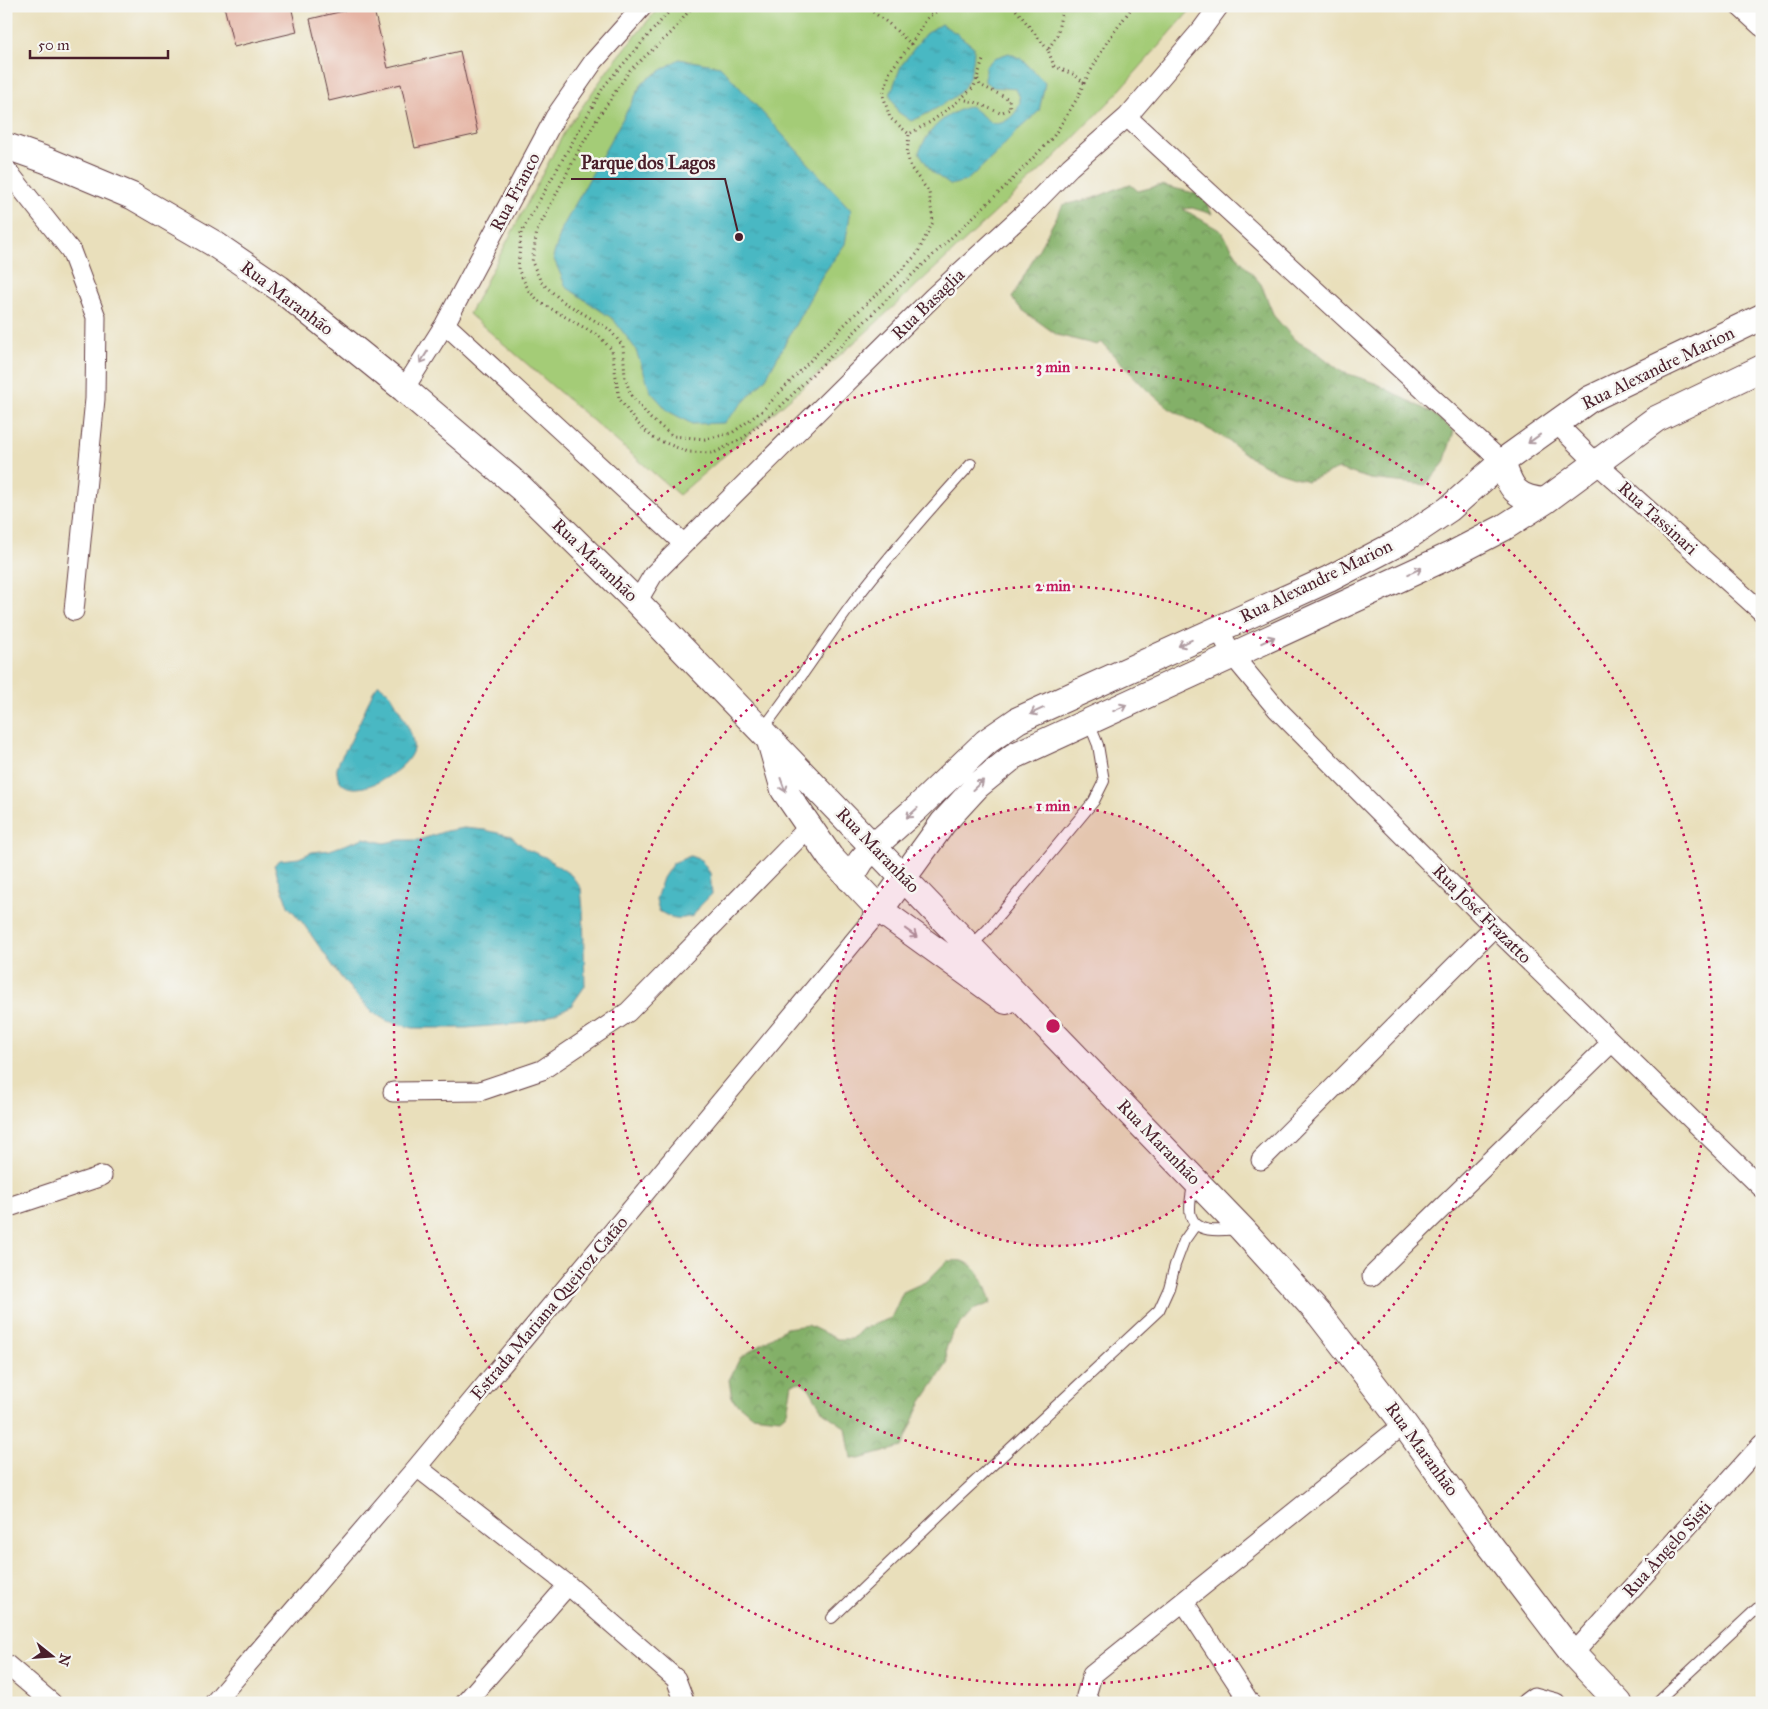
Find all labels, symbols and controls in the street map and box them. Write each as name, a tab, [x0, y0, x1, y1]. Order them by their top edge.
scale bar	[30, 28, 168, 60]
text: 50 m	[38, 36, 70, 54]
callout: Parque dos Lagos	[571, 145, 725, 179]
street label: Rua Franco	[485, 149, 545, 235]
text: Parque dos Lagos	[581, 151, 715, 175]
street label: Rua Maranhão	[236, 256, 338, 340]
street label: Rua Basaglia	[887, 263, 970, 345]
street label: Rua Alexandre Marion	[1578, 321, 1738, 415]
one-way arrow	[419, 349, 429, 363]
text: 3 min	[1036, 358, 1071, 377]
one-way arrow	[1528, 433, 1541, 444]
street label: Rua Tassinari	[1614, 477, 1702, 560]
street label: Rua Maranhão	[548, 514, 642, 606]
street label: Rua Alexandre Marion	[1236, 534, 1396, 628]
one-way arrow	[1407, 566, 1422, 576]
text: 2 min	[1035, 577, 1072, 595]
one-way arrow	[1260, 635, 1275, 645]
one-way arrow	[1178, 639, 1193, 648]
one-way arrow	[1112, 703, 1127, 712]
one-way arrow	[1030, 706, 1045, 716]
one-way arrow	[779, 777, 788, 792]
one-way arrow	[972, 780, 985, 791]
text: 1 min	[1036, 797, 1071, 815]
street label: Rua Maranhão	[832, 803, 924, 897]
one-way arrow	[906, 807, 918, 819]
street label: Rua José Frazatto	[1427, 860, 1536, 969]
one-way arrow	[904, 928, 918, 938]
centre of rings	[1044, 1017, 1062, 1035]
street label: Rua Maranhão	[1113, 1095, 1205, 1189]
street label: Estrada Mariana Queiroz Catão	[466, 1212, 632, 1404]
street label: Rua Maranhão	[1381, 1398, 1463, 1500]
street label: Rua Ângelo Sisti	[1617, 1495, 1717, 1603]
north arrow	[28, 1632, 78, 1682]
text: N	[54, 1651, 74, 1668]

